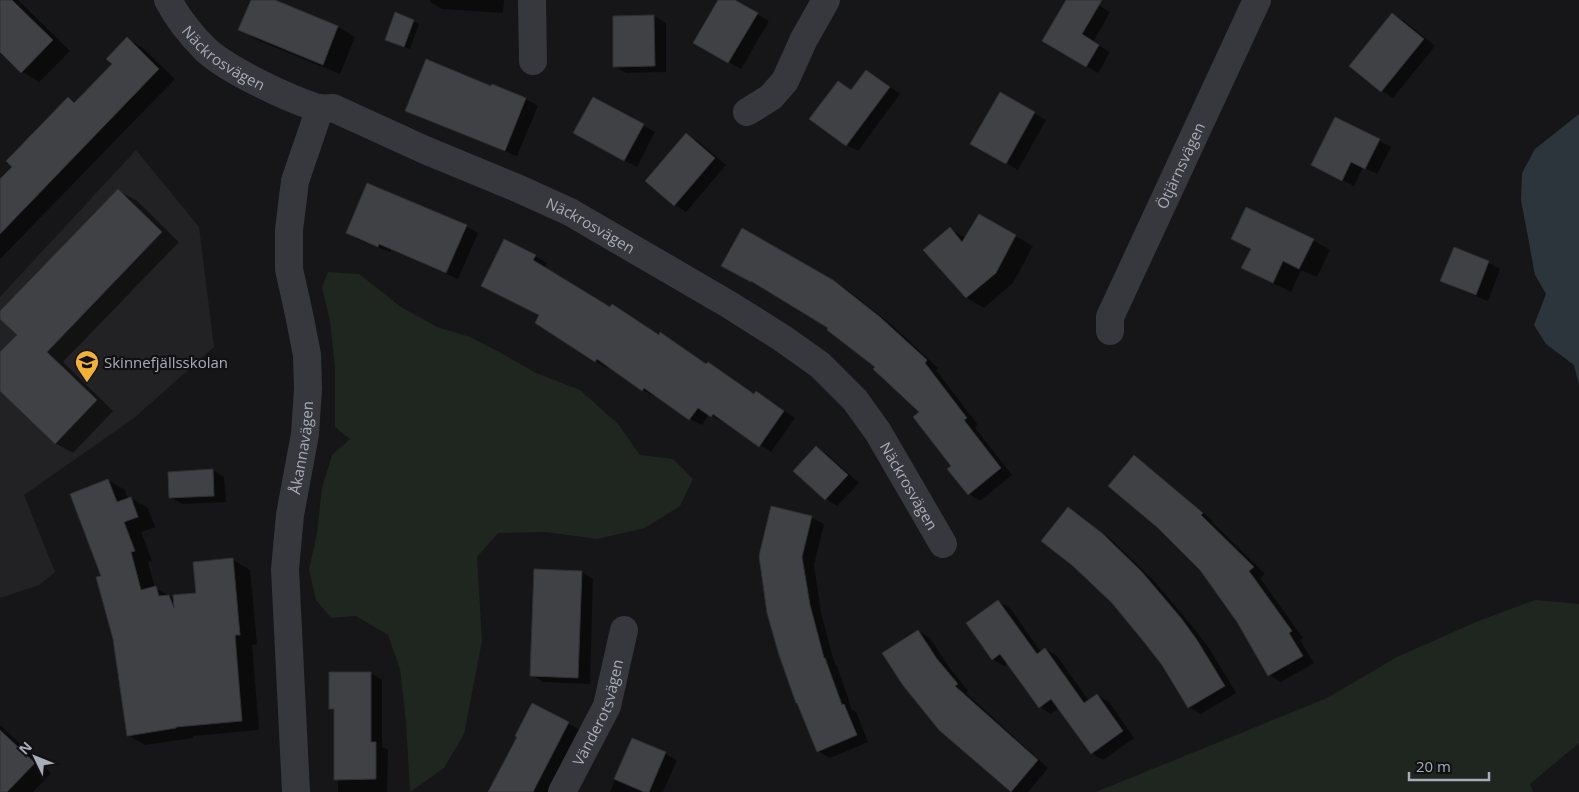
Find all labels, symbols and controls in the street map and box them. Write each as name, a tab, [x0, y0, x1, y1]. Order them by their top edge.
street label: Näckrosvägen	[178, 21, 269, 95]
street label: Ötjärnsvägen	[1152, 119, 1209, 212]
street label: Näckrosvägen	[543, 193, 639, 258]
school or university icon: Skinnefjällsskolan	[74, 349, 100, 383]
place label: Skinnefjällsskolan	[104, 352, 228, 372]
street label: Åkannavägen	[284, 400, 317, 496]
street label: Näckrosvägen	[876, 438, 943, 533]
street label: Vänderotsvägen	[568, 657, 627, 769]
north arrow	[10, 732, 60, 782]
text: N	[14, 737, 36, 758]
scale bar	[1409, 750, 1489, 782]
text: 20 m	[1416, 756, 1451, 776]

